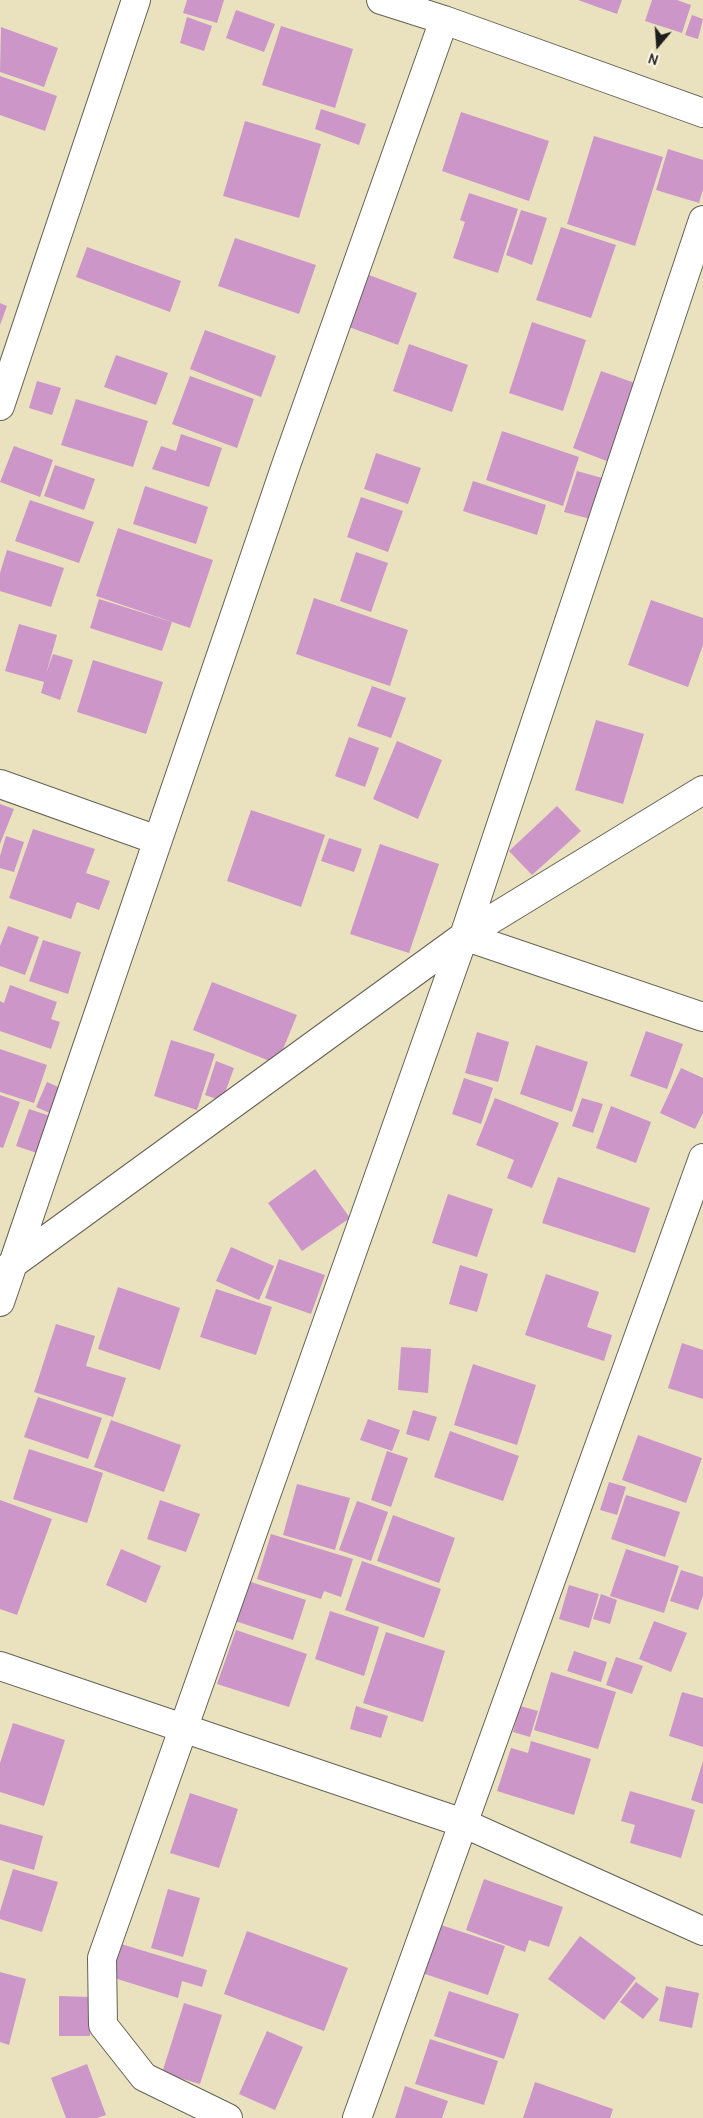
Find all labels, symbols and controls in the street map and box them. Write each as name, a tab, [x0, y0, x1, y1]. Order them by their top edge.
north arrow	[633, 20, 683, 70]
text: N	[646, 49, 661, 69]

